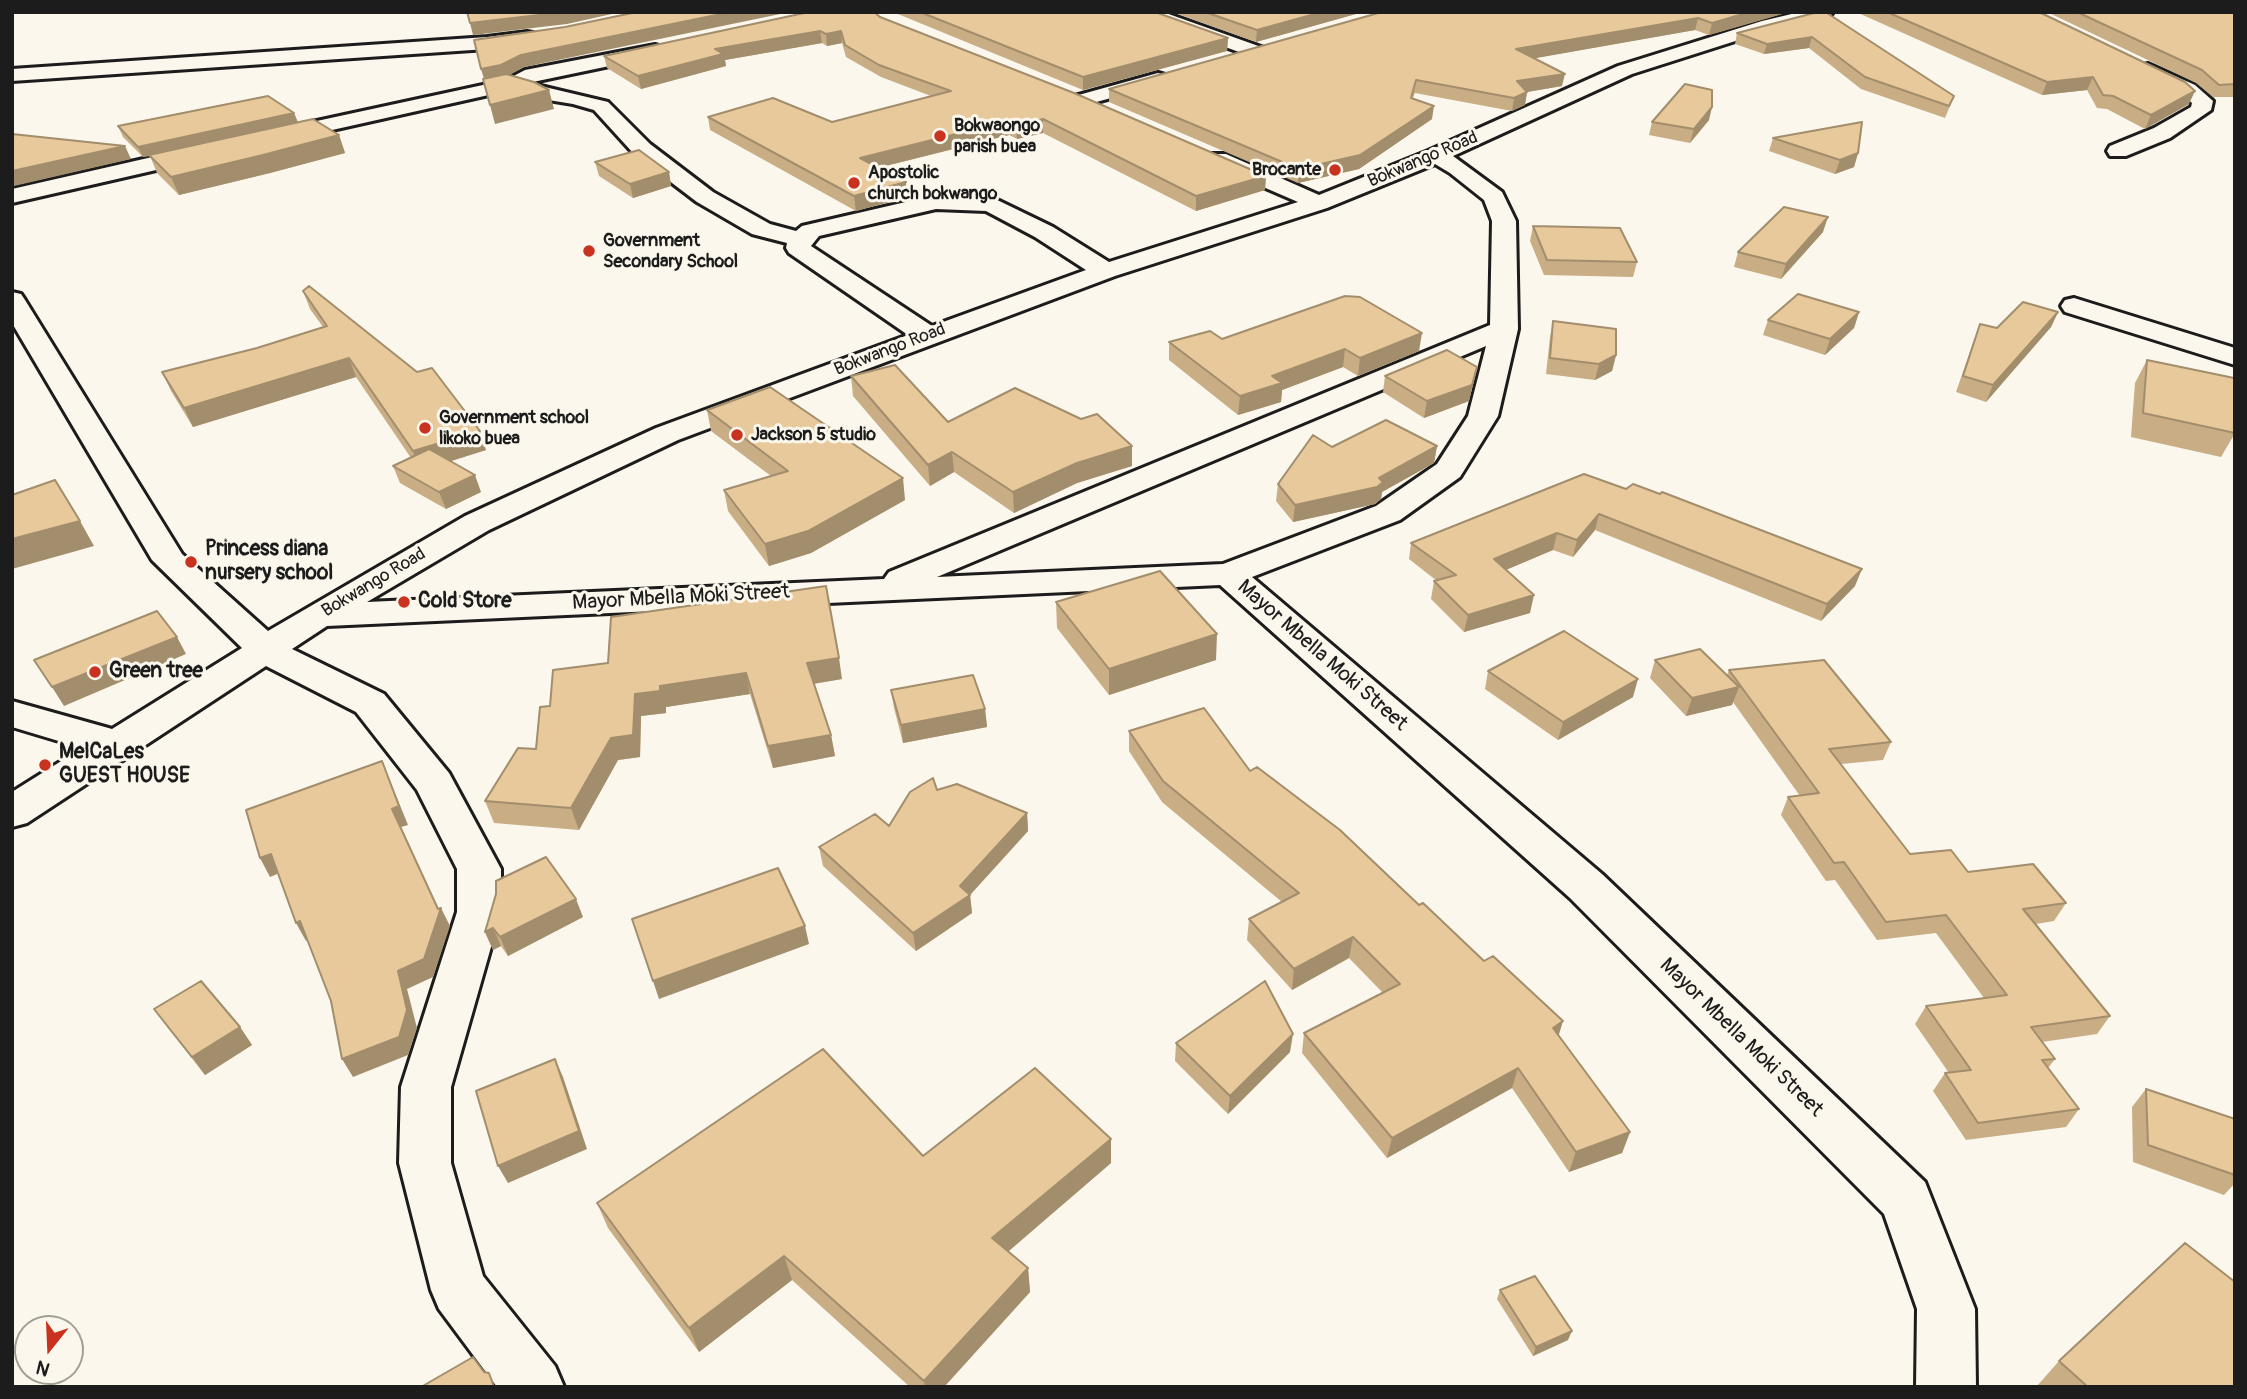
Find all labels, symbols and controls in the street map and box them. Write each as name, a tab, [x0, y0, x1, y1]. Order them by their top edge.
place label: Bokwaongo parish buea	[954, 115, 1040, 158]
street label: Bokwango Road	[1365, 127, 1481, 193]
marker: Bokwaongo parish buea	[932, 128, 948, 144]
place label: Brocante	[1252, 159, 1321, 181]
place label: Apostolic church bokwango	[868, 162, 997, 204]
marker: Brocante	[1327, 162, 1343, 178]
marker: Apostolic church bokwango	[846, 175, 862, 191]
place label: Government Secondary School	[603, 230, 738, 272]
marker: Government Secondary School	[581, 243, 597, 259]
street label: Bokwango Road	[831, 319, 949, 381]
place label: Government school likoko buea	[439, 407, 589, 450]
marker: Government school likoko buea	[417, 420, 433, 436]
place label: Jackson 5 studio	[751, 424, 876, 446]
marker: Jackson 5 studio	[729, 427, 745, 443]
place label: Princess diana nursery school	[205, 537, 333, 587]
street label: Bokwango Road	[318, 544, 430, 622]
marker: Princess diana nursery school	[183, 554, 199, 570]
street label: Mayor Mbella Moki Street	[1232, 575, 1412, 737]
street label: Mayor Mbella Moki Street	[572, 580, 790, 616]
place label: Cold Store	[418, 589, 511, 615]
marker: Cold Store	[396, 594, 412, 610]
place label: Green tree	[109, 659, 203, 685]
marker: Green tree	[87, 664, 103, 680]
place label: MelCaLes GUEST HOUSE	[59, 740, 190, 790]
marker: MelCaLes GUEST HOUSE	[37, 757, 53, 773]
street label: Mayor Mbella Moki Street	[1654, 953, 1828, 1123]
north arrow	[14, 1315, 84, 1385]
text: N	[33, 1355, 53, 1381]

